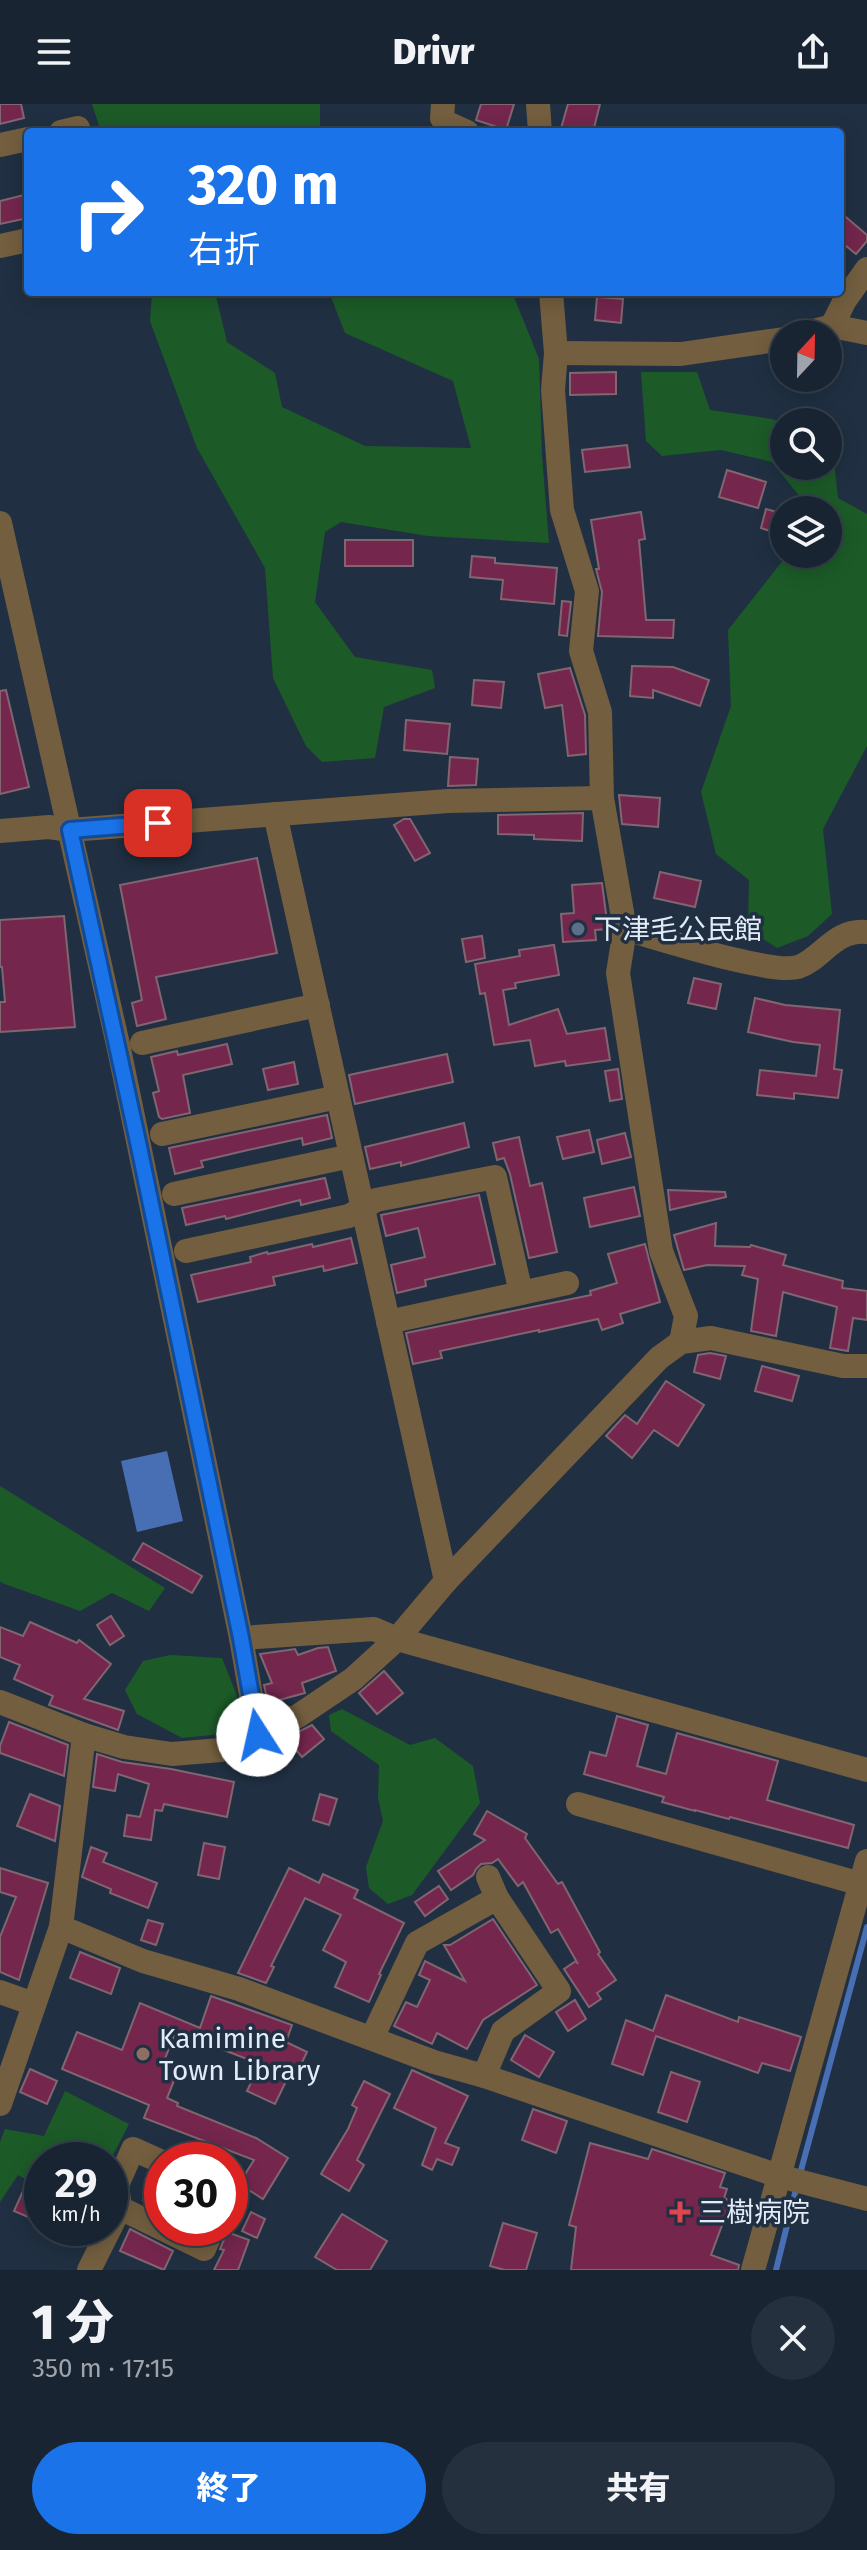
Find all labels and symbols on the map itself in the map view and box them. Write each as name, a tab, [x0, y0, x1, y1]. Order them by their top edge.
north arrow	[770, 320, 842, 392]
pin	[124, 789, 192, 857]
place label: 下津毛公民館	[594, 913, 762, 946]
marker: 下津毛公民館	[569, 920, 587, 938]
position arrow	[216, 1693, 300, 1777]
place label: Kamimine Town Library	[159, 2022, 321, 2087]
marker: Kamimine Town Library	[134, 2045, 152, 2063]
speed limit sign: 30	[144, 2142, 248, 2246]
place label: 三樹病院	[698, 2196, 810, 2229]
marker: 三樹病院	[669, 2201, 691, 2223]

